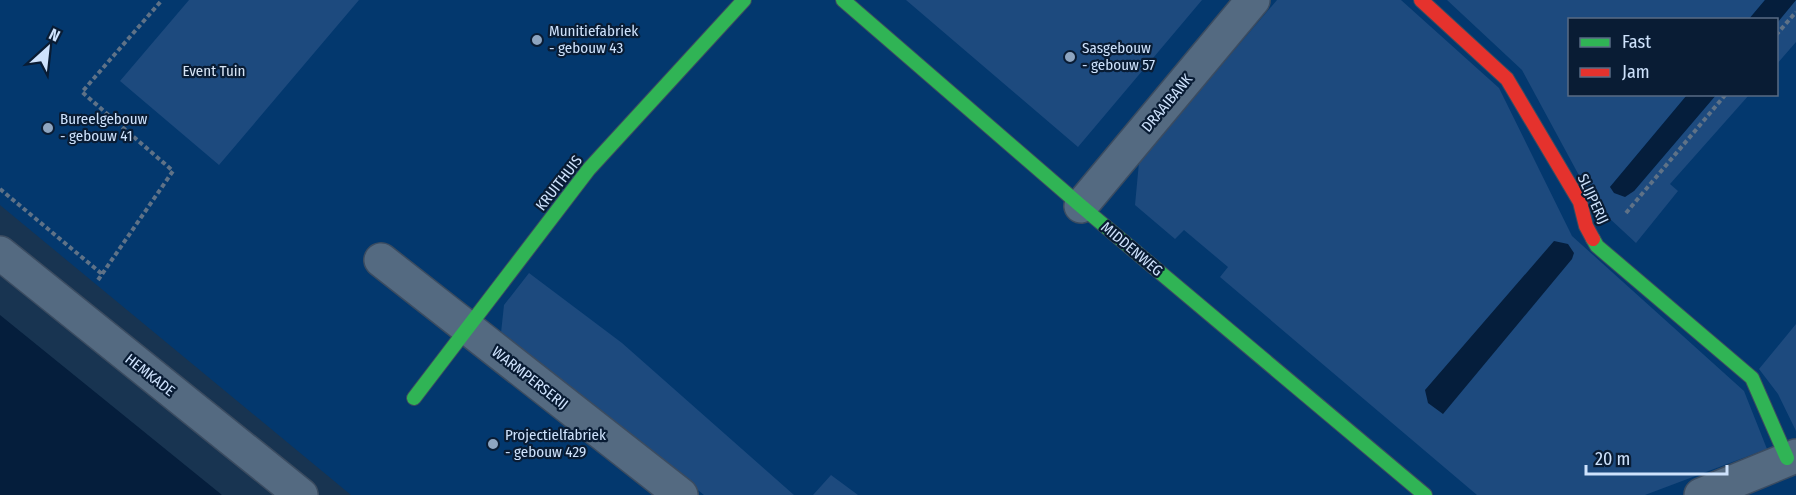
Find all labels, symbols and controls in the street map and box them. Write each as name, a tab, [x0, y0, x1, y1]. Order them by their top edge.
north arrow	[18, 18, 78, 78]
legend	[1568, 18, 1778, 96]
place label: Munitiefabriek - gebouw 43	[549, 22, 638, 57]
text: N	[46, 24, 63, 46]
text: Fast	[1622, 31, 1651, 53]
marker: Munitiefabriek - gebouw 43	[530, 33, 544, 47]
place label: Sasgebouw - gebouw 57	[1082, 39, 1155, 74]
marker: Sasgebouw - gebouw 57	[1063, 50, 1077, 64]
text: Jam	[1622, 61, 1650, 83]
park label: Event Tuin	[183, 62, 245, 80]
street label: DRAAIBANK	[1138, 70, 1196, 135]
place label: Bureelgebouw - gebouw 41	[60, 110, 148, 145]
marker: Bureelgebouw - gebouw 41	[41, 121, 55, 135]
street label: KRUITHUIS	[532, 152, 586, 214]
street label: SLIJPERIJ	[1574, 171, 1612, 227]
street label: MIDDENWEG	[1098, 218, 1166, 280]
street label: WARMPERSERIJ	[488, 343, 572, 413]
street label: HEMKADE	[121, 350, 179, 400]
place label: Projectielfabriek - gebouw 429	[505, 426, 606, 461]
marker: Projectielfabriek - gebouw 429	[486, 437, 500, 451]
scale bar	[1586, 438, 1727, 476]
text: 20 m	[1595, 448, 1630, 470]

